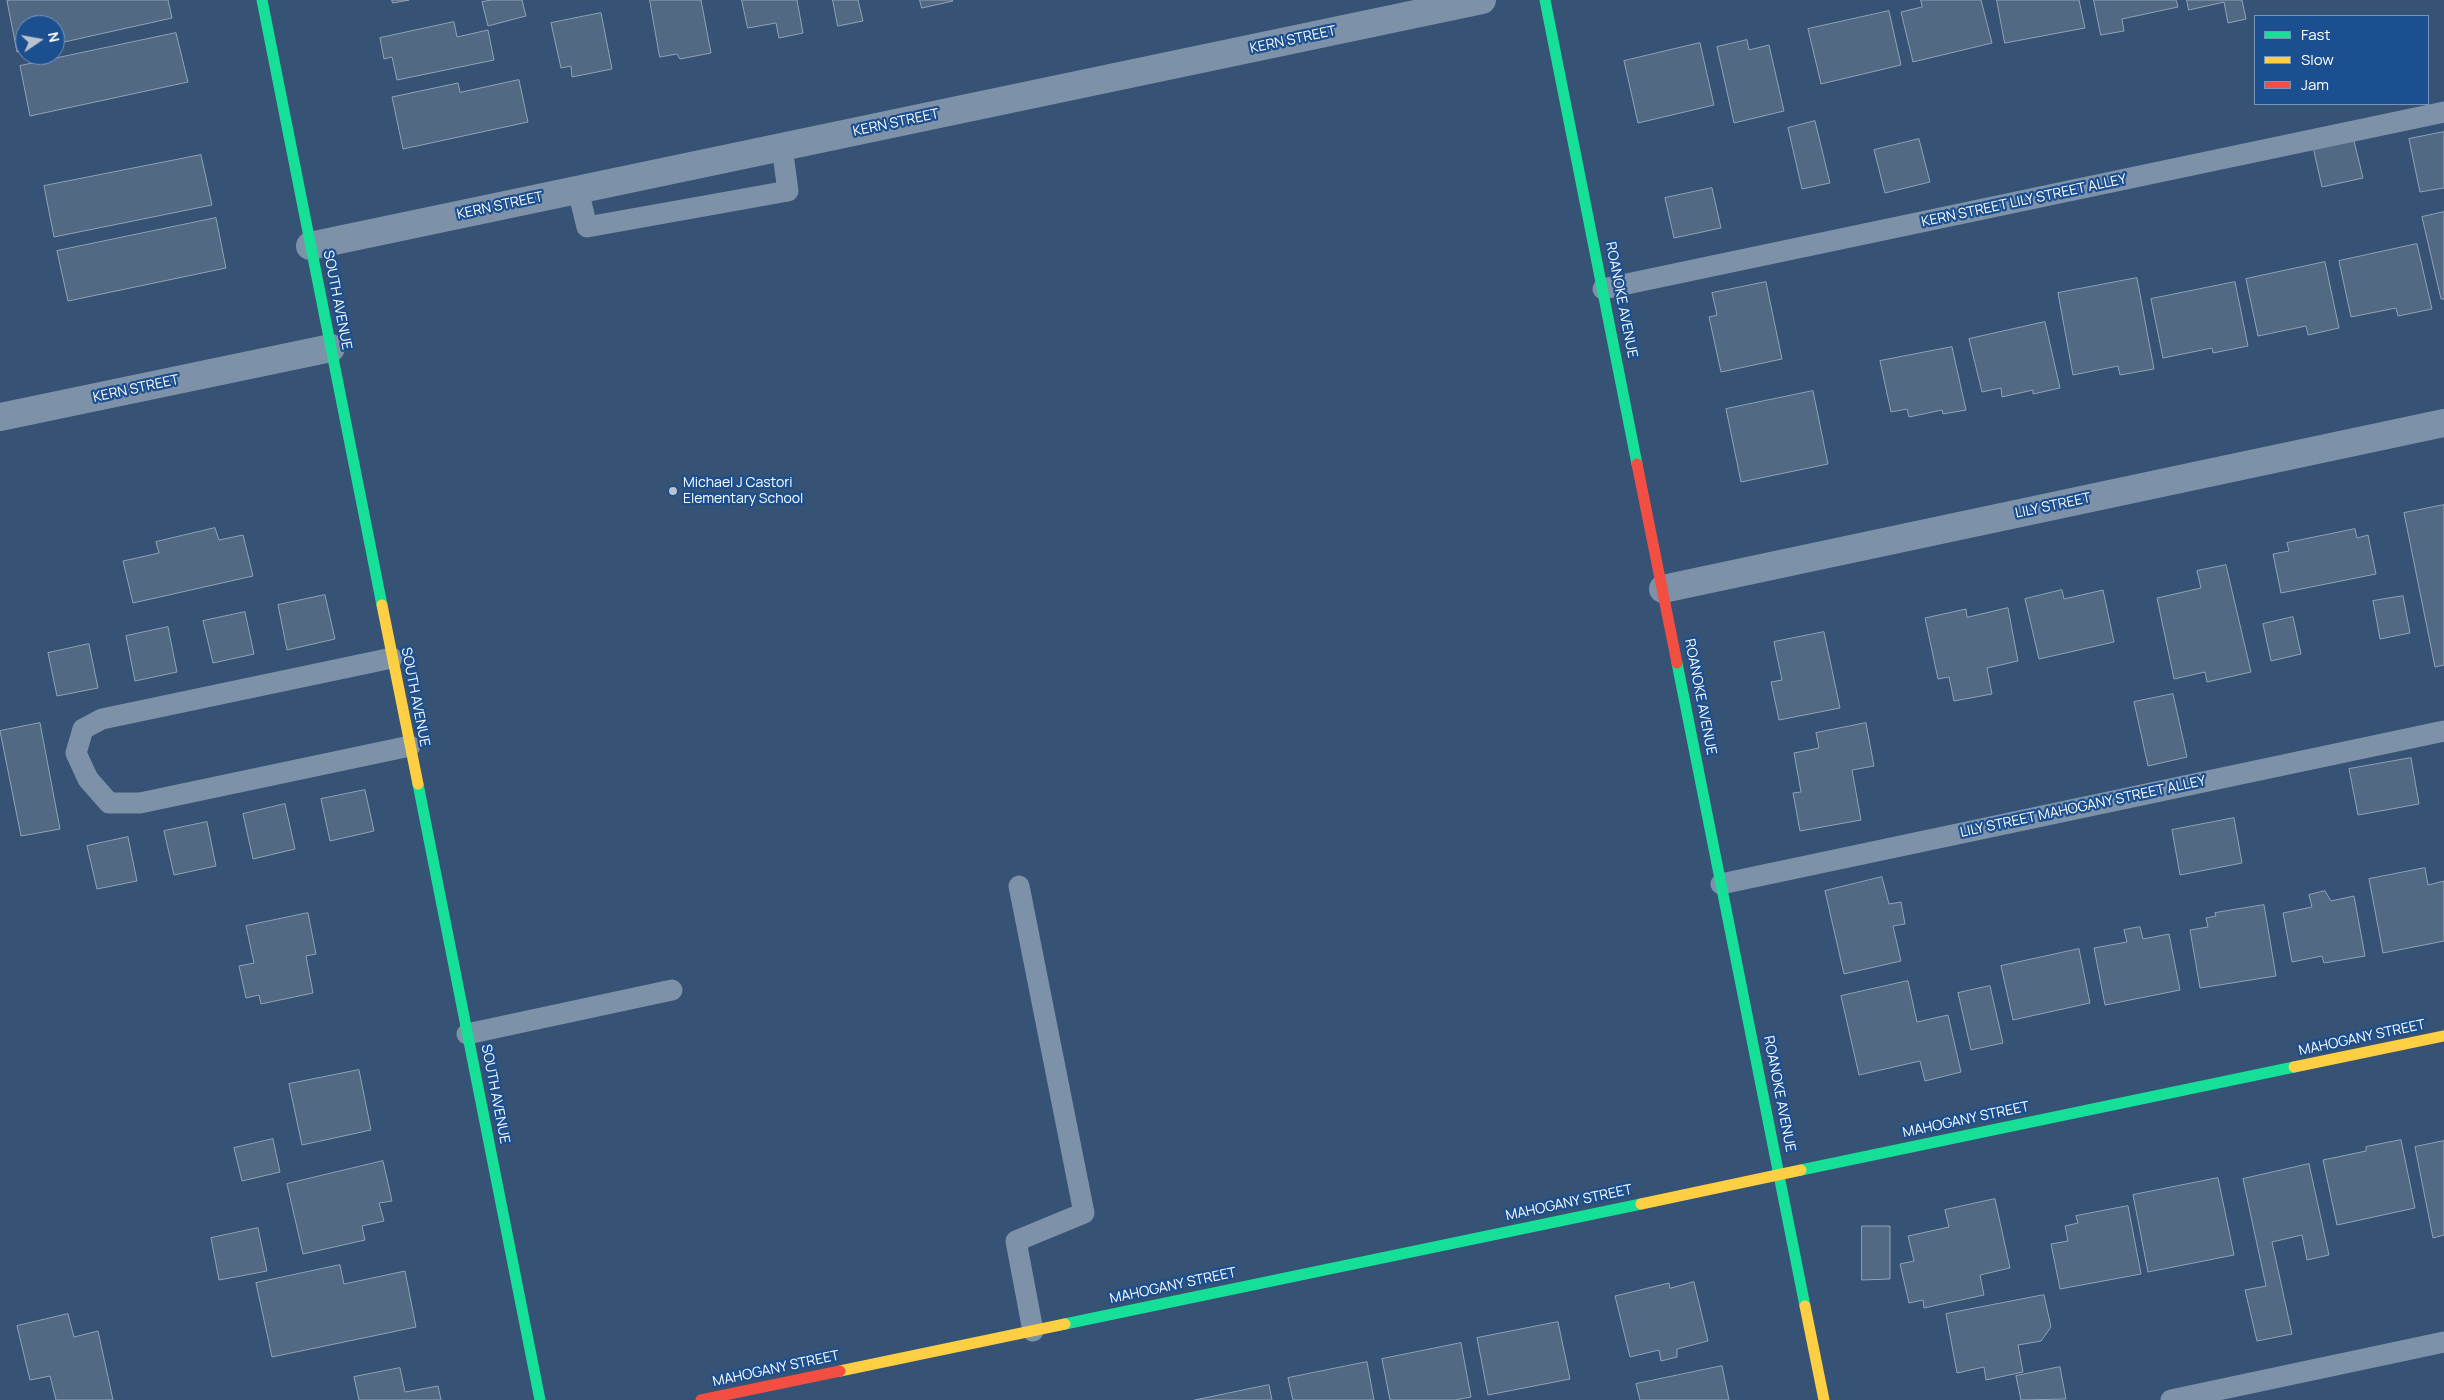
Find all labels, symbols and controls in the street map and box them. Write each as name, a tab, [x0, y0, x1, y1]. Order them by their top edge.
north arrow	[15, 15, 65, 65]
legend	[2254, 15, 2429, 105]
street label: KERN STREET	[1248, 23, 1338, 57]
text: Fast	[2301, 24, 2330, 45]
text: N	[44, 30, 65, 44]
text: Slow	[2301, 49, 2334, 70]
text: Jam	[2301, 74, 2329, 95]
street label: KERN STREET	[851, 106, 941, 140]
street label: KERN STREET LILY STREET ALLEY	[1920, 171, 2128, 231]
street label: KERN STREET	[455, 189, 545, 223]
street label: ROANOKE AVENUE	[1601, 240, 1641, 360]
street label: SOUTH AVENUE	[319, 249, 355, 351]
street label: KERN STREET	[91, 372, 181, 406]
place label: Michael J Castori Elementary School	[683, 475, 803, 508]
marker: Michael J Castori Elementary School	[667, 485, 679, 497]
street label: LILY STREET	[2014, 490, 2092, 522]
street label: ROANOKE AVENUE	[1680, 637, 1720, 757]
street label: SOUTH AVENUE	[397, 646, 433, 748]
street label: LILY STREET MAHOGANY STREET ALLEY	[1959, 773, 2207, 841]
street label: MAHOGANY STREET	[2297, 1016, 2427, 1060]
street label: ROANOKE AVENUE	[1759, 1034, 1799, 1154]
street label: SOUTH AVENUE	[477, 1043, 513, 1145]
street label: MAHOGANY STREET	[1901, 1098, 2031, 1142]
street label: MAHOGANY STREET	[1504, 1181, 1634, 1225]
street label: MAHOGANY STREET	[1108, 1264, 1238, 1308]
street label: MAHOGANY STREET	[711, 1347, 841, 1391]

